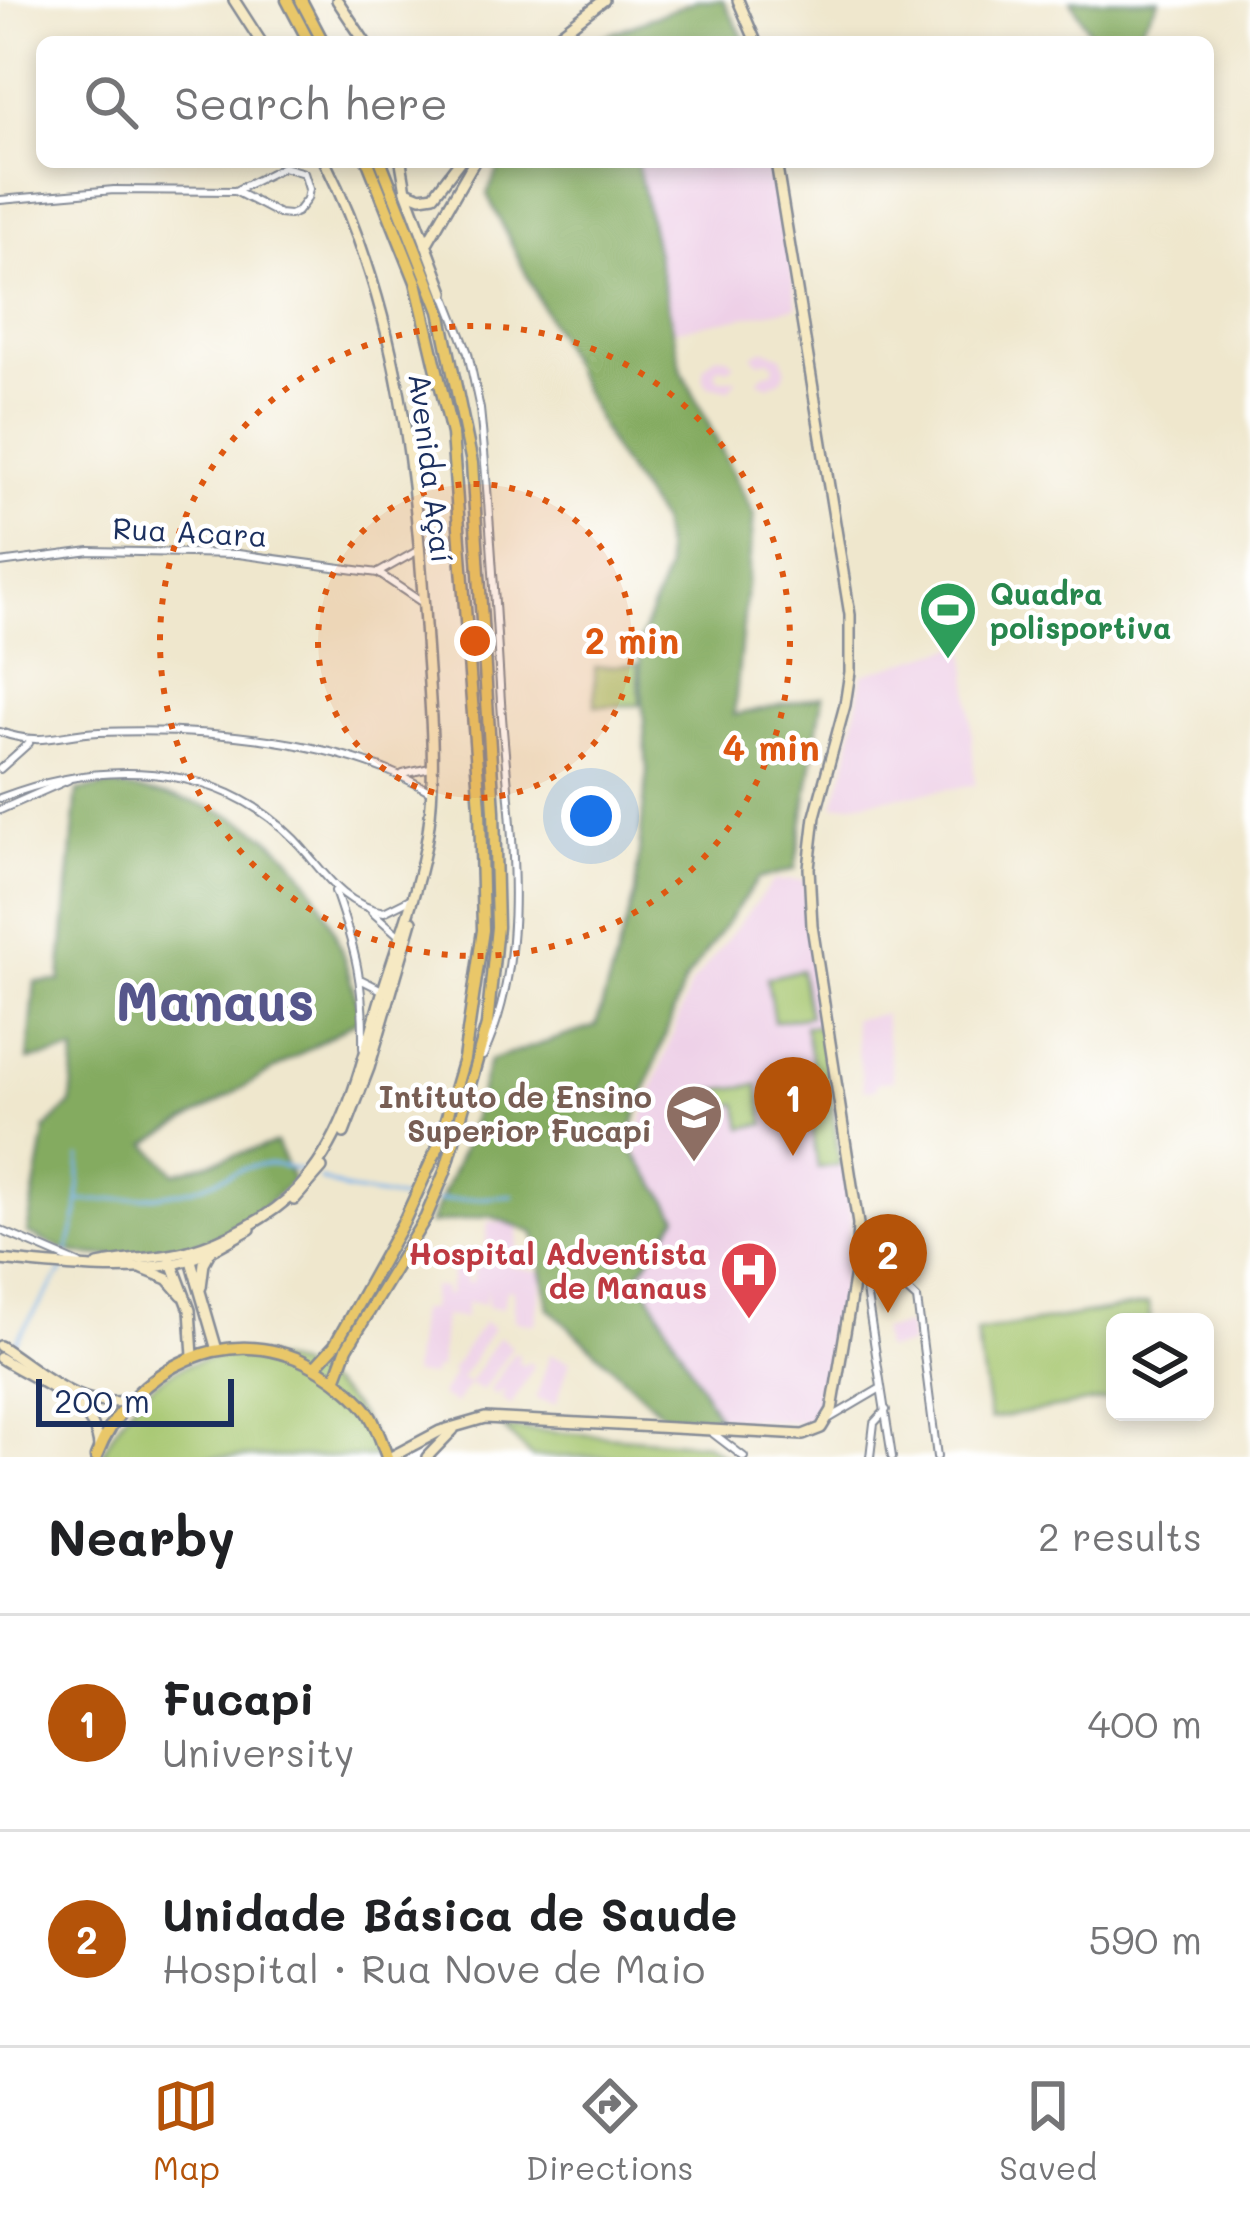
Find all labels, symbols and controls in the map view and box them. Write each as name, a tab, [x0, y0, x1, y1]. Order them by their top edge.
search box	[36, 36, 1214, 168]
icon: search	[78, 69, 144, 135]
text: Search here	[174, 73, 448, 131]
street label: Avenida Açaí	[401, 371, 463, 565]
street label: Rua Acara	[112, 507, 268, 555]
place label: Quadra polisportiva	[990, 573, 1171, 647]
sports icon: Quadra polisportiva	[917, 579, 979, 661]
text: 2 min	[585, 616, 679, 663]
centre of rings	[454, 620, 496, 662]
text: 4 min	[722, 723, 820, 770]
your location	[561, 786, 621, 846]
district label: Manaus	[115, 964, 315, 1035]
pin: 1	[754, 1057, 832, 1156]
place label: Intituto de Ensino Superior Fucapi	[378, 1076, 652, 1150]
school or university icon: Intituto de Ensino Superior Fucapi	[663, 1082, 725, 1164]
pin: 2	[849, 1214, 927, 1313]
place label: Hospital Adventista de Manaus	[408, 1233, 707, 1307]
hospital icon: Hospital Adventista de Manaus	[718, 1239, 780, 1321]
map controls	[1106, 1313, 1214, 1421]
button: layers	[1106, 1313, 1214, 1421]
scale bar	[36, 1373, 234, 1426]
text: 200 m	[54, 1378, 150, 1421]
text: Nearby	[48, 1502, 235, 1569]
text: 2 results	[1038, 1510, 1202, 1561]
text: Fucapi	[162, 1668, 315, 1726]
text: 1	[78, 1697, 96, 1748]
text: 400 m	[1087, 1697, 1202, 1748]
text: University	[162, 1726, 354, 1777]
text: Unidade Básica de Saude	[162, 1884, 737, 1942]
text: 2	[76, 1913, 98, 1964]
text: 590 m	[1089, 1913, 1202, 1964]
text: Hospital · Rua Nove de Maio	[162, 1942, 705, 1993]
tab: Map	[153, 2073, 220, 2188]
tab: Directions	[526, 2073, 693, 2188]
tab: Saved	[999, 2073, 1097, 2188]

